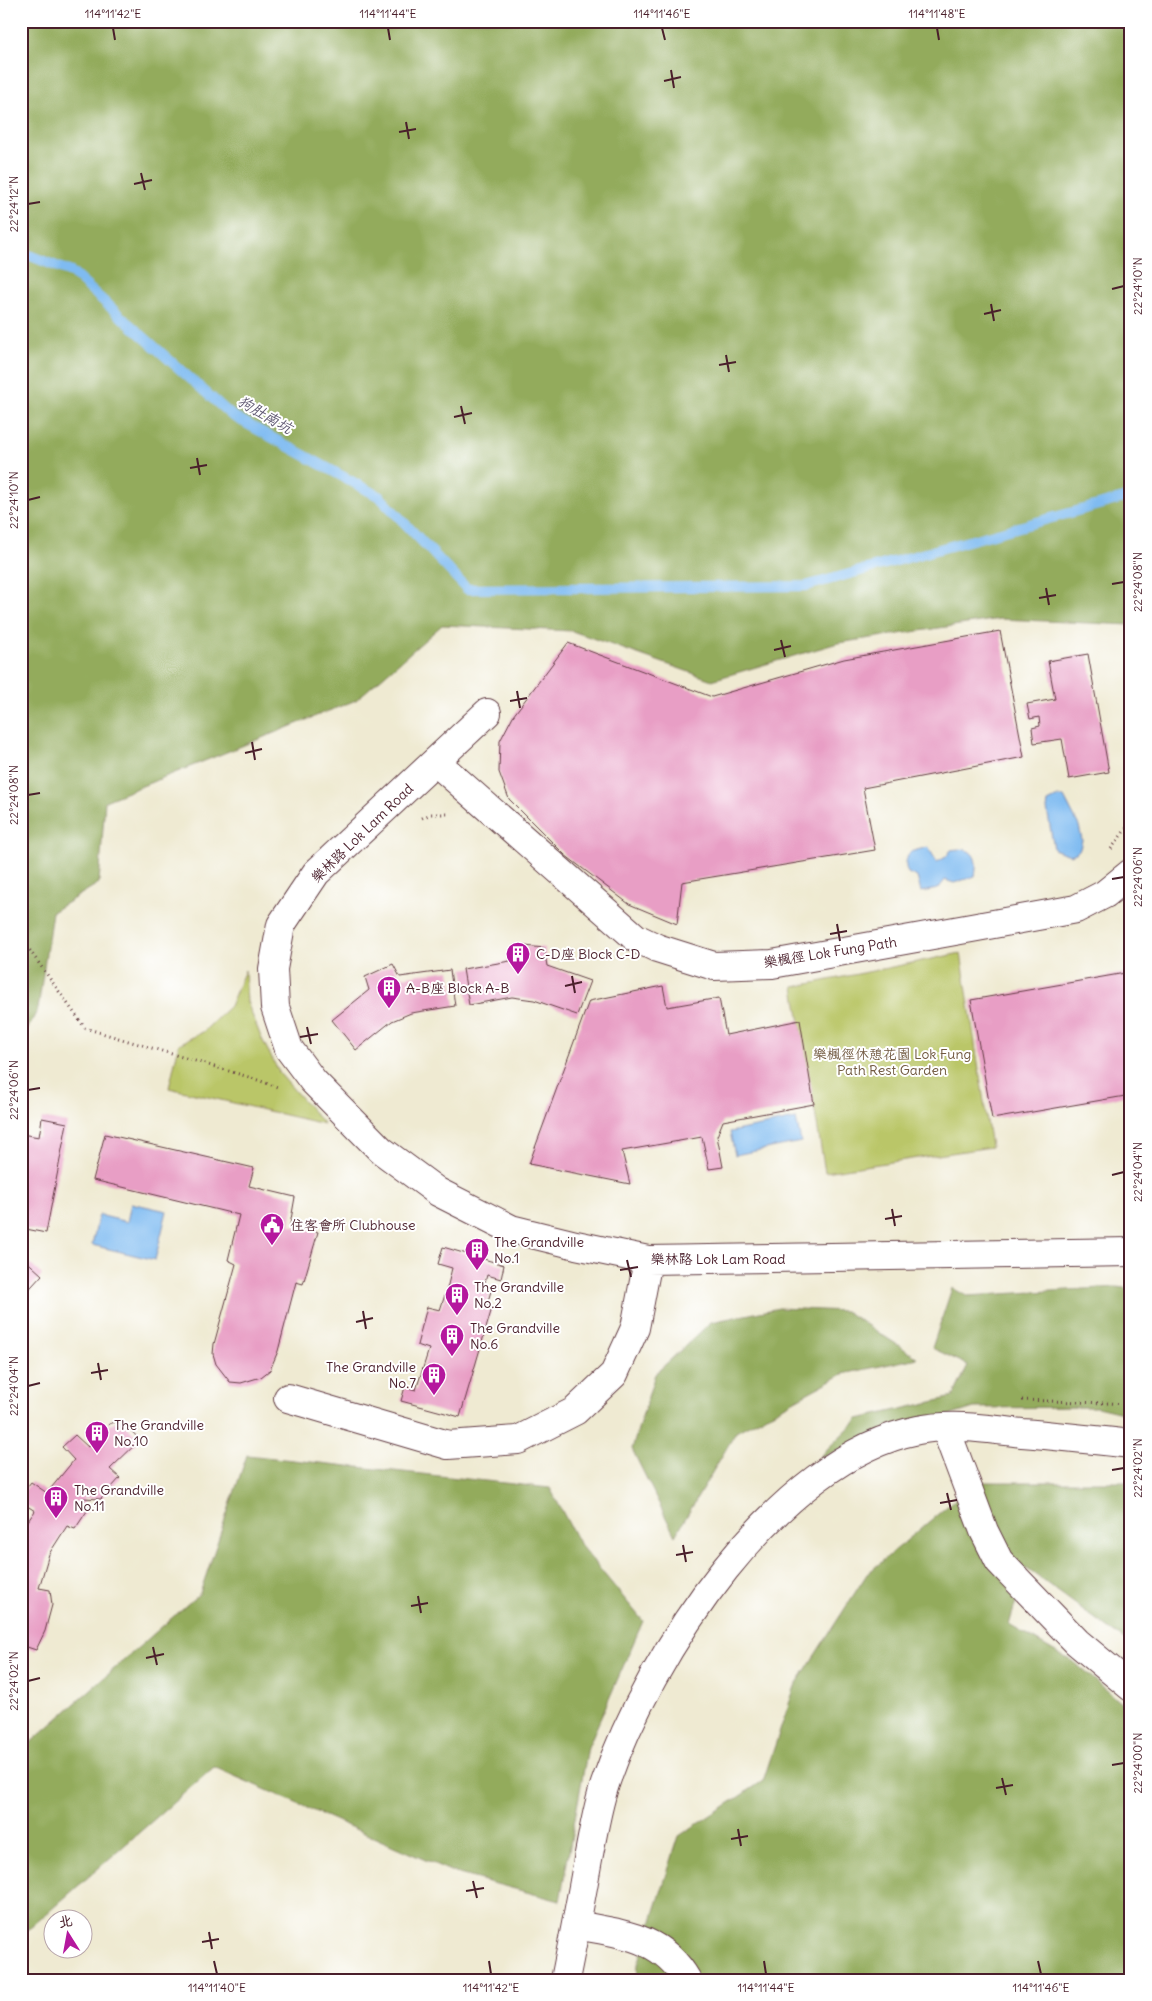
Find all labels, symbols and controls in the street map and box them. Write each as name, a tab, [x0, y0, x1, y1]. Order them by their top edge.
text: 114°11'42"E	[85, 6, 141, 21]
text: 114°11'44"E	[360, 6, 416, 21]
text: 114°11'46"E	[634, 6, 690, 21]
text: 114°11'48"E	[909, 6, 965, 21]
text: 22°24'12"N	[6, 176, 21, 232]
text: 22°24'10"N	[1130, 257, 1145, 315]
water label: 狗肚南坑	[235, 391, 298, 439]
text: 22°24'10"N	[6, 471, 21, 529]
text: 22°24'08"N	[1130, 552, 1145, 612]
text: 22°24'08"N	[6, 765, 21, 825]
street label: 樂林路 Lok Lam Road	[307, 780, 417, 886]
text: 22°24'06"N	[1130, 847, 1145, 907]
street label: 樂楓徑 Lok Fung Path	[762, 933, 898, 971]
building icon: C-D座 Block C-D	[505, 941, 531, 975]
place label: C-D座 Block C-D	[536, 945, 641, 963]
building icon: A-B座 Block A-B	[376, 975, 402, 1009]
place label: A-B座 Block A-B	[406, 979, 509, 997]
park label: 樂楓徑休憩花園 Lok Fung Path Rest Garden	[813, 1045, 971, 1079]
text: 22°24'06"N	[6, 1060, 21, 1120]
text: 22°24'04"N	[1130, 1142, 1145, 1202]
public building icon: 住客會所 Clubhouse	[259, 1212, 285, 1246]
place label: 住客會所 Clubhouse	[290, 1216, 416, 1234]
place label: The Grandville No.1	[494, 1233, 584, 1267]
building icon: The Grandville No.1	[464, 1237, 490, 1271]
street label: 樂林路 Lok Lam Road	[650, 1250, 786, 1268]
place label: The Grandville No.2	[474, 1278, 564, 1312]
building icon: The Grandville No.2	[444, 1282, 470, 1316]
place label: The Grandville No.6	[470, 1319, 560, 1353]
building icon: The Grandville No.6	[439, 1323, 465, 1357]
text: 22°24'04"N	[6, 1356, 21, 1416]
place label: The Grandville No.7	[326, 1358, 416, 1392]
building icon: The Grandville No.7	[421, 1362, 447, 1396]
place label: The Grandville No.10	[114, 1416, 204, 1450]
building icon: The Grandville No.10	[84, 1420, 110, 1454]
text: 22°24'02"N	[1130, 1438, 1145, 1498]
place label: The Grandville No.11	[74, 1481, 164, 1515]
building icon: The Grandville No.11	[43, 1485, 69, 1519]
text: 22°24'02"N	[6, 1651, 21, 1711]
text: 22°24'00"N	[1130, 1733, 1145, 1793]
north arrow	[42, 1908, 92, 1958]
text: 北	[57, 1911, 74, 1931]
text: 114°11'40"E	[188, 1980, 246, 1995]
text: 114°11'42"E	[463, 1980, 519, 1995]
text: 114°11'44"E	[738, 1980, 794, 1995]
text: 114°11'46"E	[1013, 1980, 1069, 1995]

